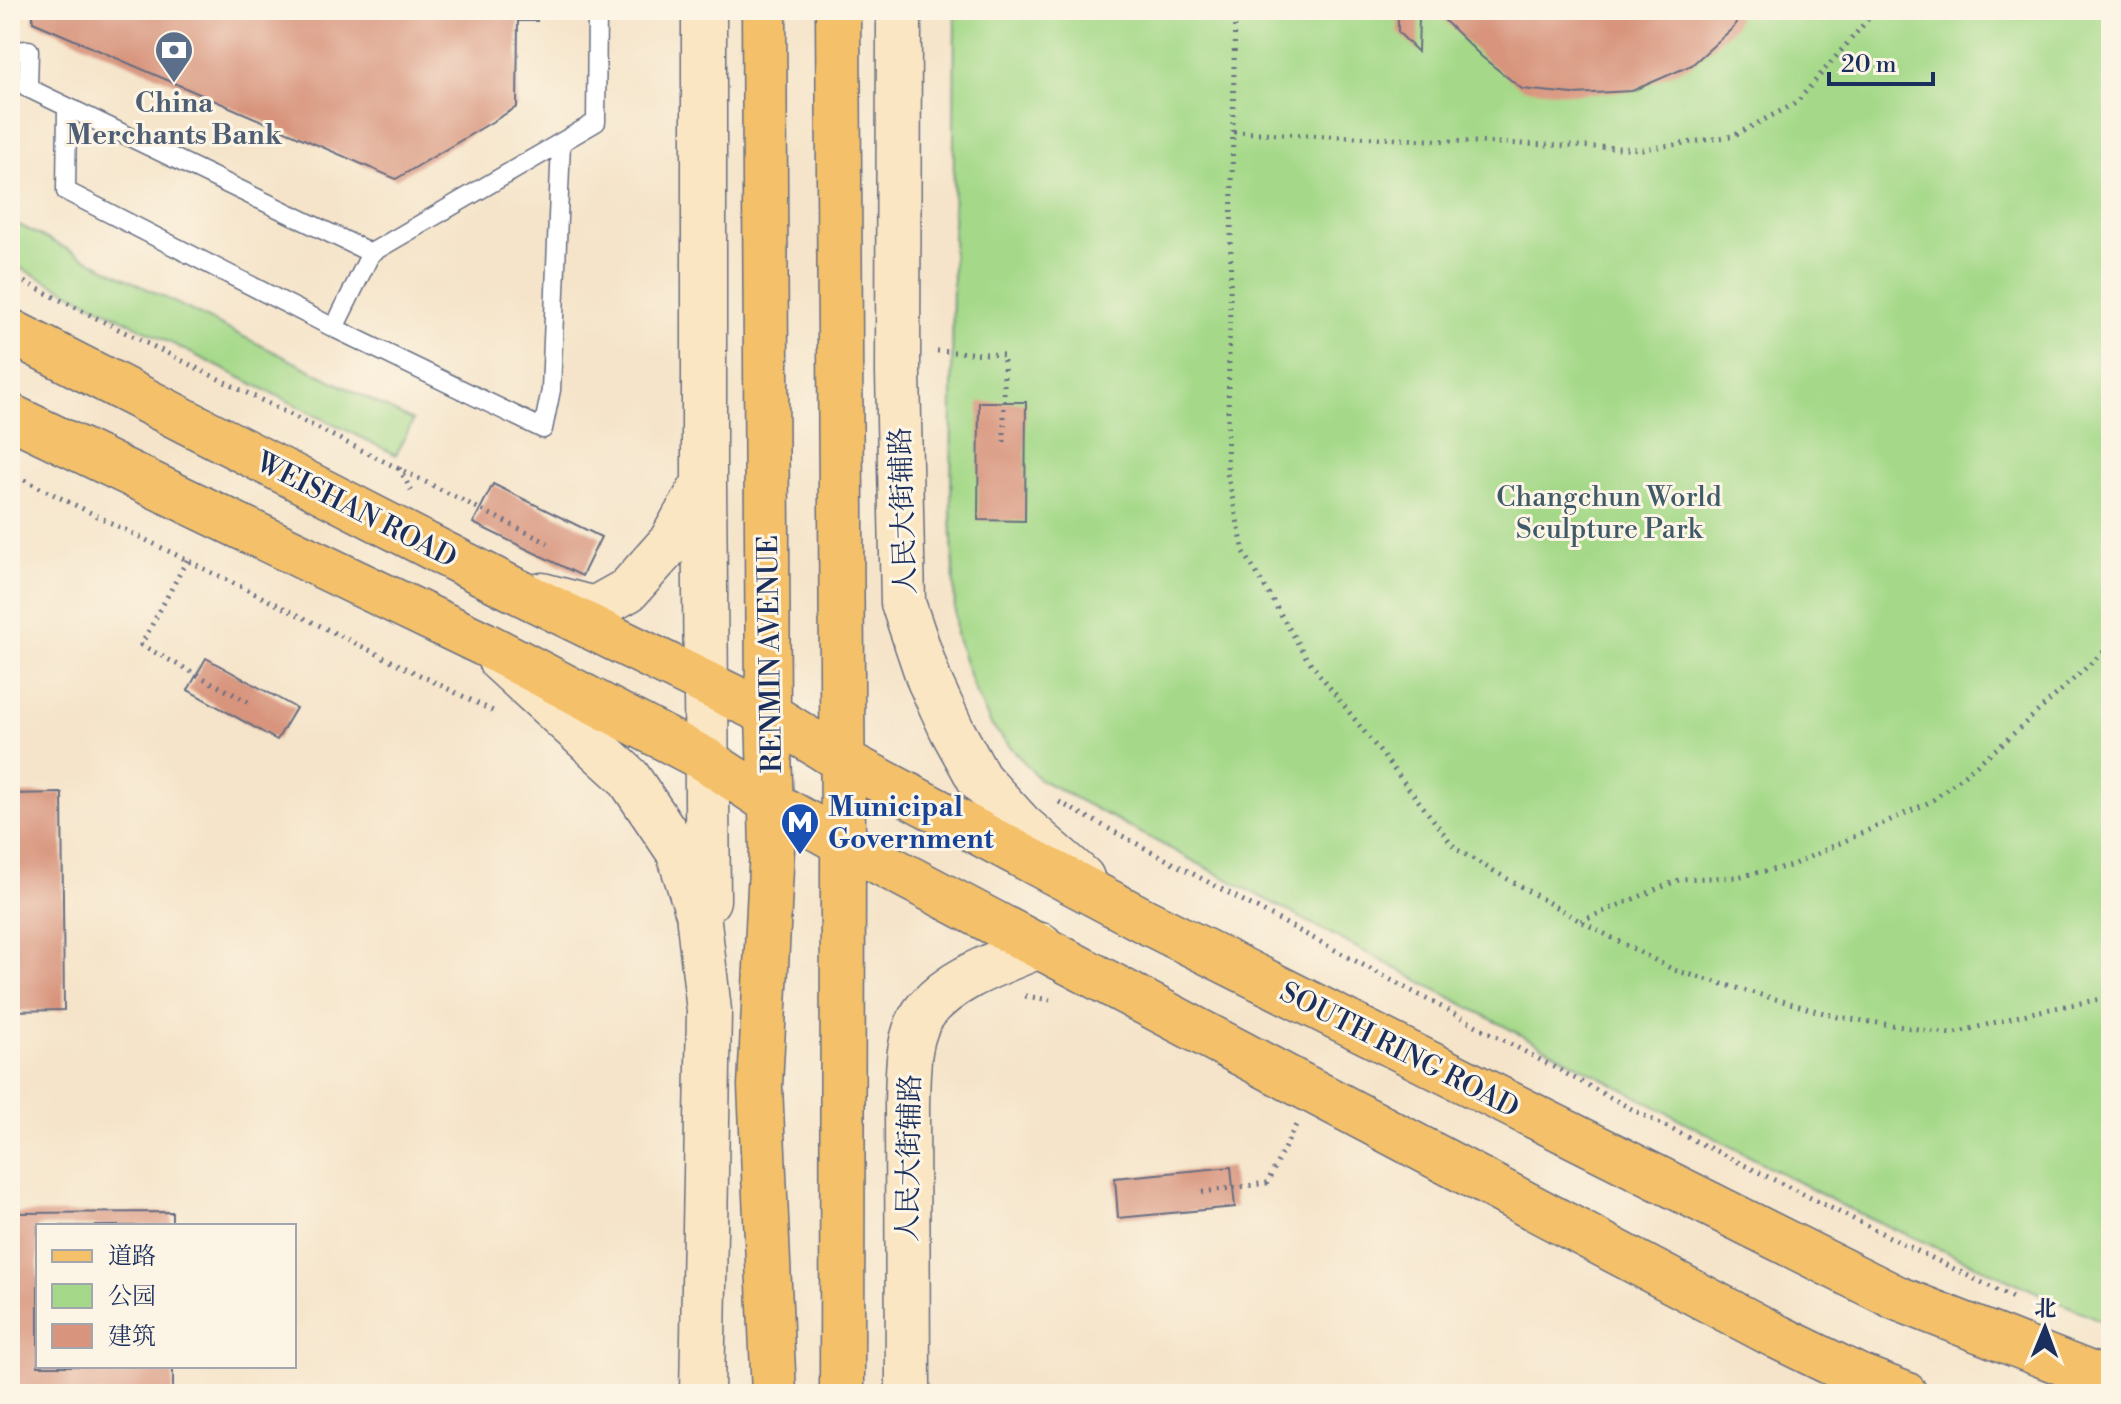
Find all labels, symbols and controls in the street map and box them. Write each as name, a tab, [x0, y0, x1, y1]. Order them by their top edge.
bank icon: China Merchants Bank	[153, 29, 195, 84]
scale bar	[1829, 36, 1933, 86]
text: 20 m	[1841, 50, 1897, 80]
place label: China Merchants Bank	[66, 86, 283, 153]
street label: 人民大街辅路	[883, 426, 924, 596]
street label: WEISHAN ROAD	[249, 444, 462, 576]
park label: Changchun World Sculpture Park	[1496, 480, 1722, 547]
street label: RENMIN AVENUE	[751, 535, 790, 773]
place label: Municipal Government	[828, 790, 995, 857]
metro station icon: Municipal Government	[779, 801, 821, 856]
street label: SOUTH RING ROAD	[1274, 975, 1525, 1126]
street label: 人民大街辅路	[891, 1074, 928, 1242]
legend	[36, 1224, 296, 1368]
text: 道路	[108, 1242, 156, 1272]
text: 公园	[108, 1282, 156, 1312]
north arrow	[2005, 1288, 2085, 1368]
text: 北	[2034, 1296, 2057, 1323]
text: 建筑	[108, 1322, 156, 1352]

